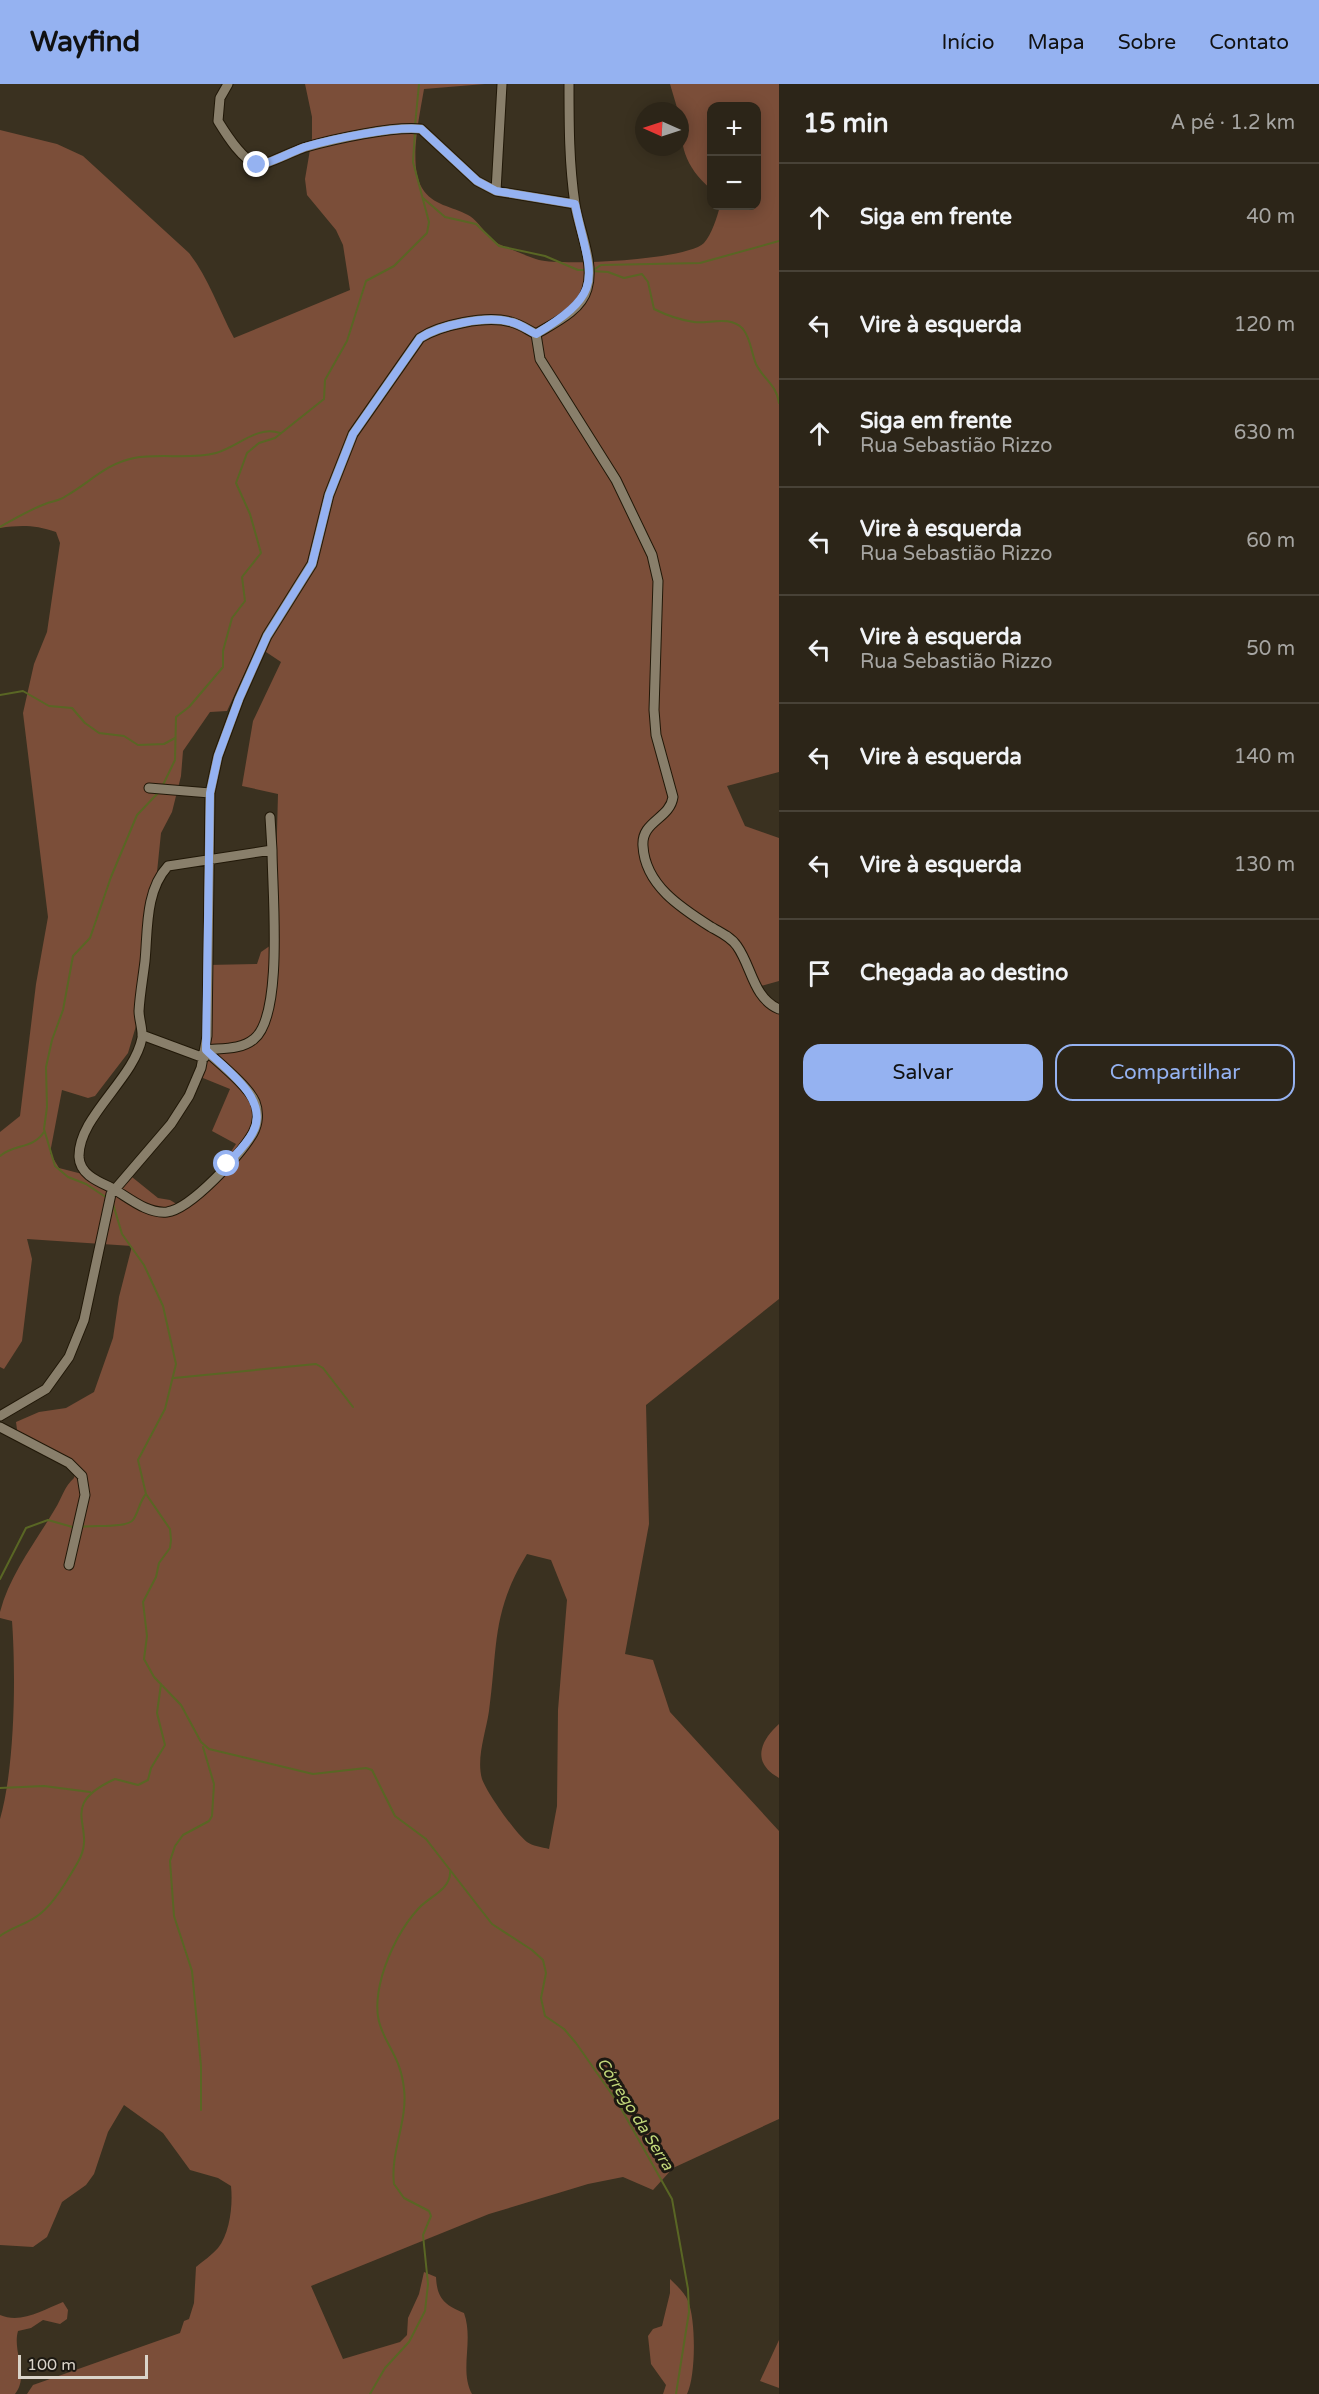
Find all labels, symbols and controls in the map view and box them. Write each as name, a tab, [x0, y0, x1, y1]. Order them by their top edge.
text: Wayfind	[30, 25, 140, 59]
text: Início	[942, 30, 994, 55]
text: Mapa	[1027, 30, 1085, 55]
text: Sobre	[1118, 30, 1176, 55]
text: Contato	[1209, 30, 1289, 55]
north arrow	[635, 102, 689, 156]
map controls	[707, 102, 761, 210]
button: +	[707, 102, 761, 156]
text: 15 min	[803, 108, 889, 139]
text: A pé · 1.2 km	[1171, 111, 1295, 135]
route end	[243, 151, 269, 177]
button: −	[707, 156, 761, 210]
icon: ahead	[803, 201, 836, 234]
text: Siga em frente	[860, 204, 1012, 230]
text: 40 m	[1246, 205, 1295, 229]
icon: left	[803, 309, 836, 342]
text: Vire à esquerda	[860, 312, 1022, 338]
text: 120 m	[1234, 313, 1295, 337]
text: Siga em frente	[860, 408, 1012, 434]
icon: ahead	[803, 417, 836, 450]
text: 630 m	[1234, 421, 1295, 445]
text: Rua Sebastião Rizzo	[860, 434, 1052, 458]
text: Vire à esquerda	[860, 516, 1022, 542]
icon: left	[803, 525, 836, 558]
text: 60 m	[1246, 529, 1295, 553]
text: Rua Sebastião Rizzo	[860, 542, 1052, 566]
text: Vire à esquerda	[860, 624, 1022, 650]
icon: left	[803, 633, 836, 666]
text: 50 m	[1246, 637, 1295, 661]
text: Rua Sebastião Rizzo	[860, 650, 1052, 674]
icon: left	[803, 741, 836, 774]
text: Vire à esquerda	[860, 744, 1022, 770]
text: 140 m	[1234, 745, 1295, 769]
icon: left	[803, 849, 836, 882]
text: Vire à esquerda	[860, 852, 1022, 878]
text: 130 m	[1234, 853, 1295, 877]
icon: arrive	[803, 957, 836, 990]
text: Chegada ao destino	[860, 960, 1068, 986]
button: Salvar	[803, 1044, 1043, 1101]
button: Compartilhar	[1055, 1044, 1295, 1101]
route start	[213, 1150, 239, 1176]
water label: Córrego da Serra	[592, 2054, 678, 2175]
scale bar	[18, 2352, 148, 2380]
text: 100 m	[27, 2355, 76, 2375]

